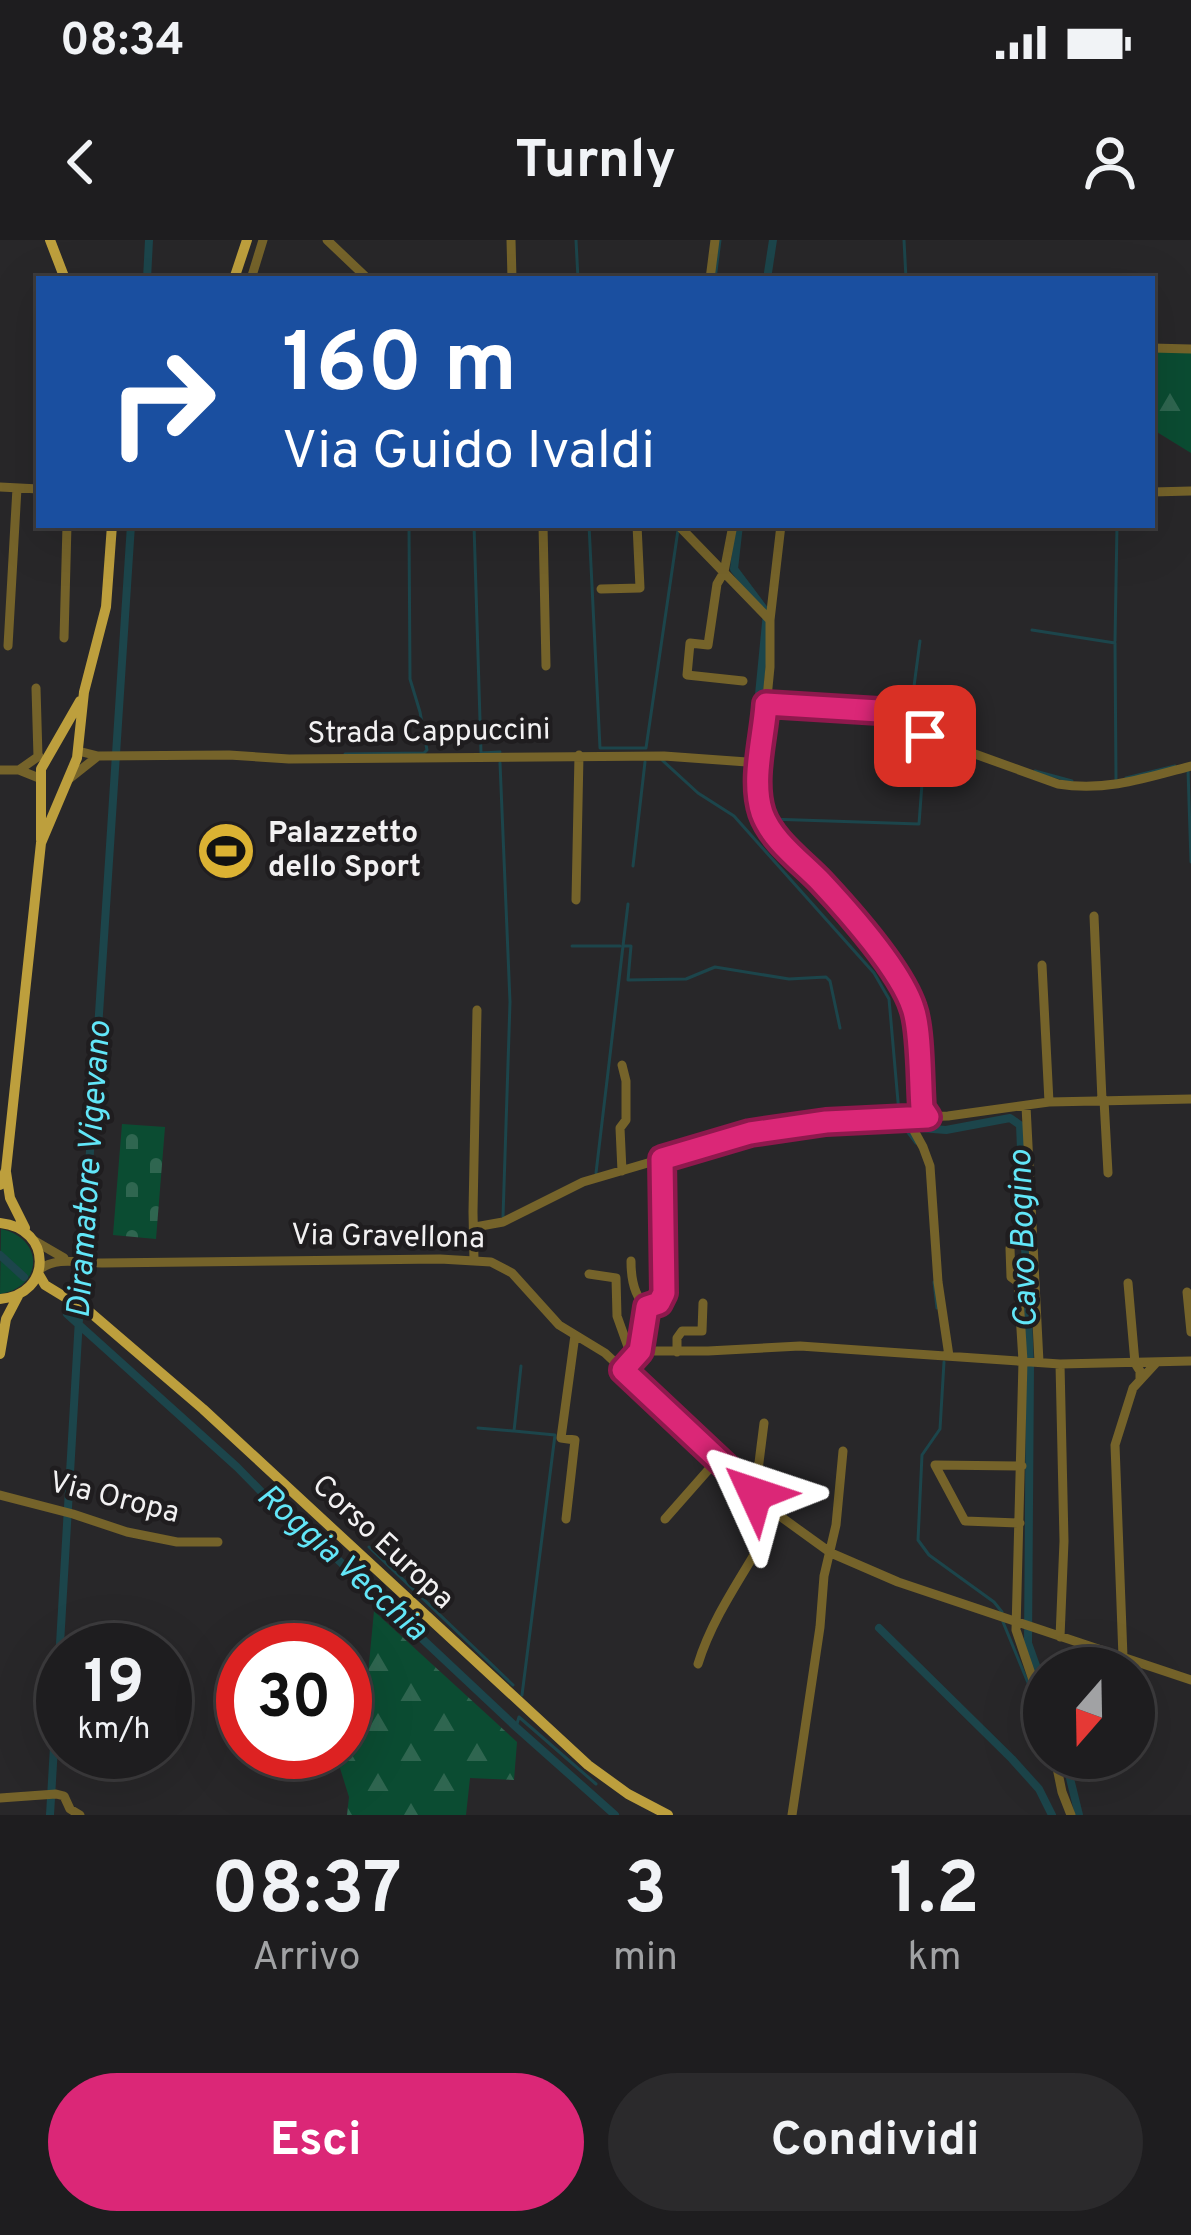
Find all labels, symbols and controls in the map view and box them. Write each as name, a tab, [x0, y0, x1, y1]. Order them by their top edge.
text: 08:34	[60, 14, 185, 71]
text: Turnly	[515, 128, 676, 197]
icon: back	[48, 129, 114, 195]
icon: person	[1077, 129, 1143, 195]
text: 160 m	[282, 315, 517, 421]
icon: right	[84, 324, 240, 480]
text: Via Guido Ivaldi	[282, 419, 655, 488]
pin	[874, 685, 976, 787]
icon: arrive	[892, 703, 958, 769]
street label: Strada Cappuccini	[307, 712, 551, 754]
place label: Palazzetto dello Sport	[268, 816, 421, 887]
sports icon: Palazzetto dello Sport	[195, 820, 257, 882]
water label: Diramatore Vigevano	[60, 1020, 122, 1320]
water label: Cavo Bogino	[1001, 1149, 1049, 1329]
street label: Via Gravellona	[291, 1218, 485, 1258]
position arrow	[692, 1431, 818, 1557]
street label: Via Oropa	[45, 1465, 183, 1533]
street label: Corso Europa	[303, 1468, 461, 1618]
water label: Roggia Vecchia	[247, 1476, 435, 1652]
speed limit sign: 30	[216, 1623, 372, 1779]
north arrow	[1023, 1647, 1155, 1779]
map controls	[1023, 1647, 1155, 1779]
text: 19	[84, 1648, 144, 1724]
text: km/h	[78, 1712, 150, 1749]
text: 08:37	[211, 1847, 402, 1939]
text: 3	[624, 1847, 667, 1939]
text: 1.2	[889, 1847, 980, 1939]
text: Arrivo	[253, 1935, 360, 1984]
text: min	[613, 1935, 678, 1984]
text: km	[907, 1935, 961, 1984]
button: Esci	[48, 2073, 584, 2211]
button: Condividi	[608, 2073, 1143, 2211]

